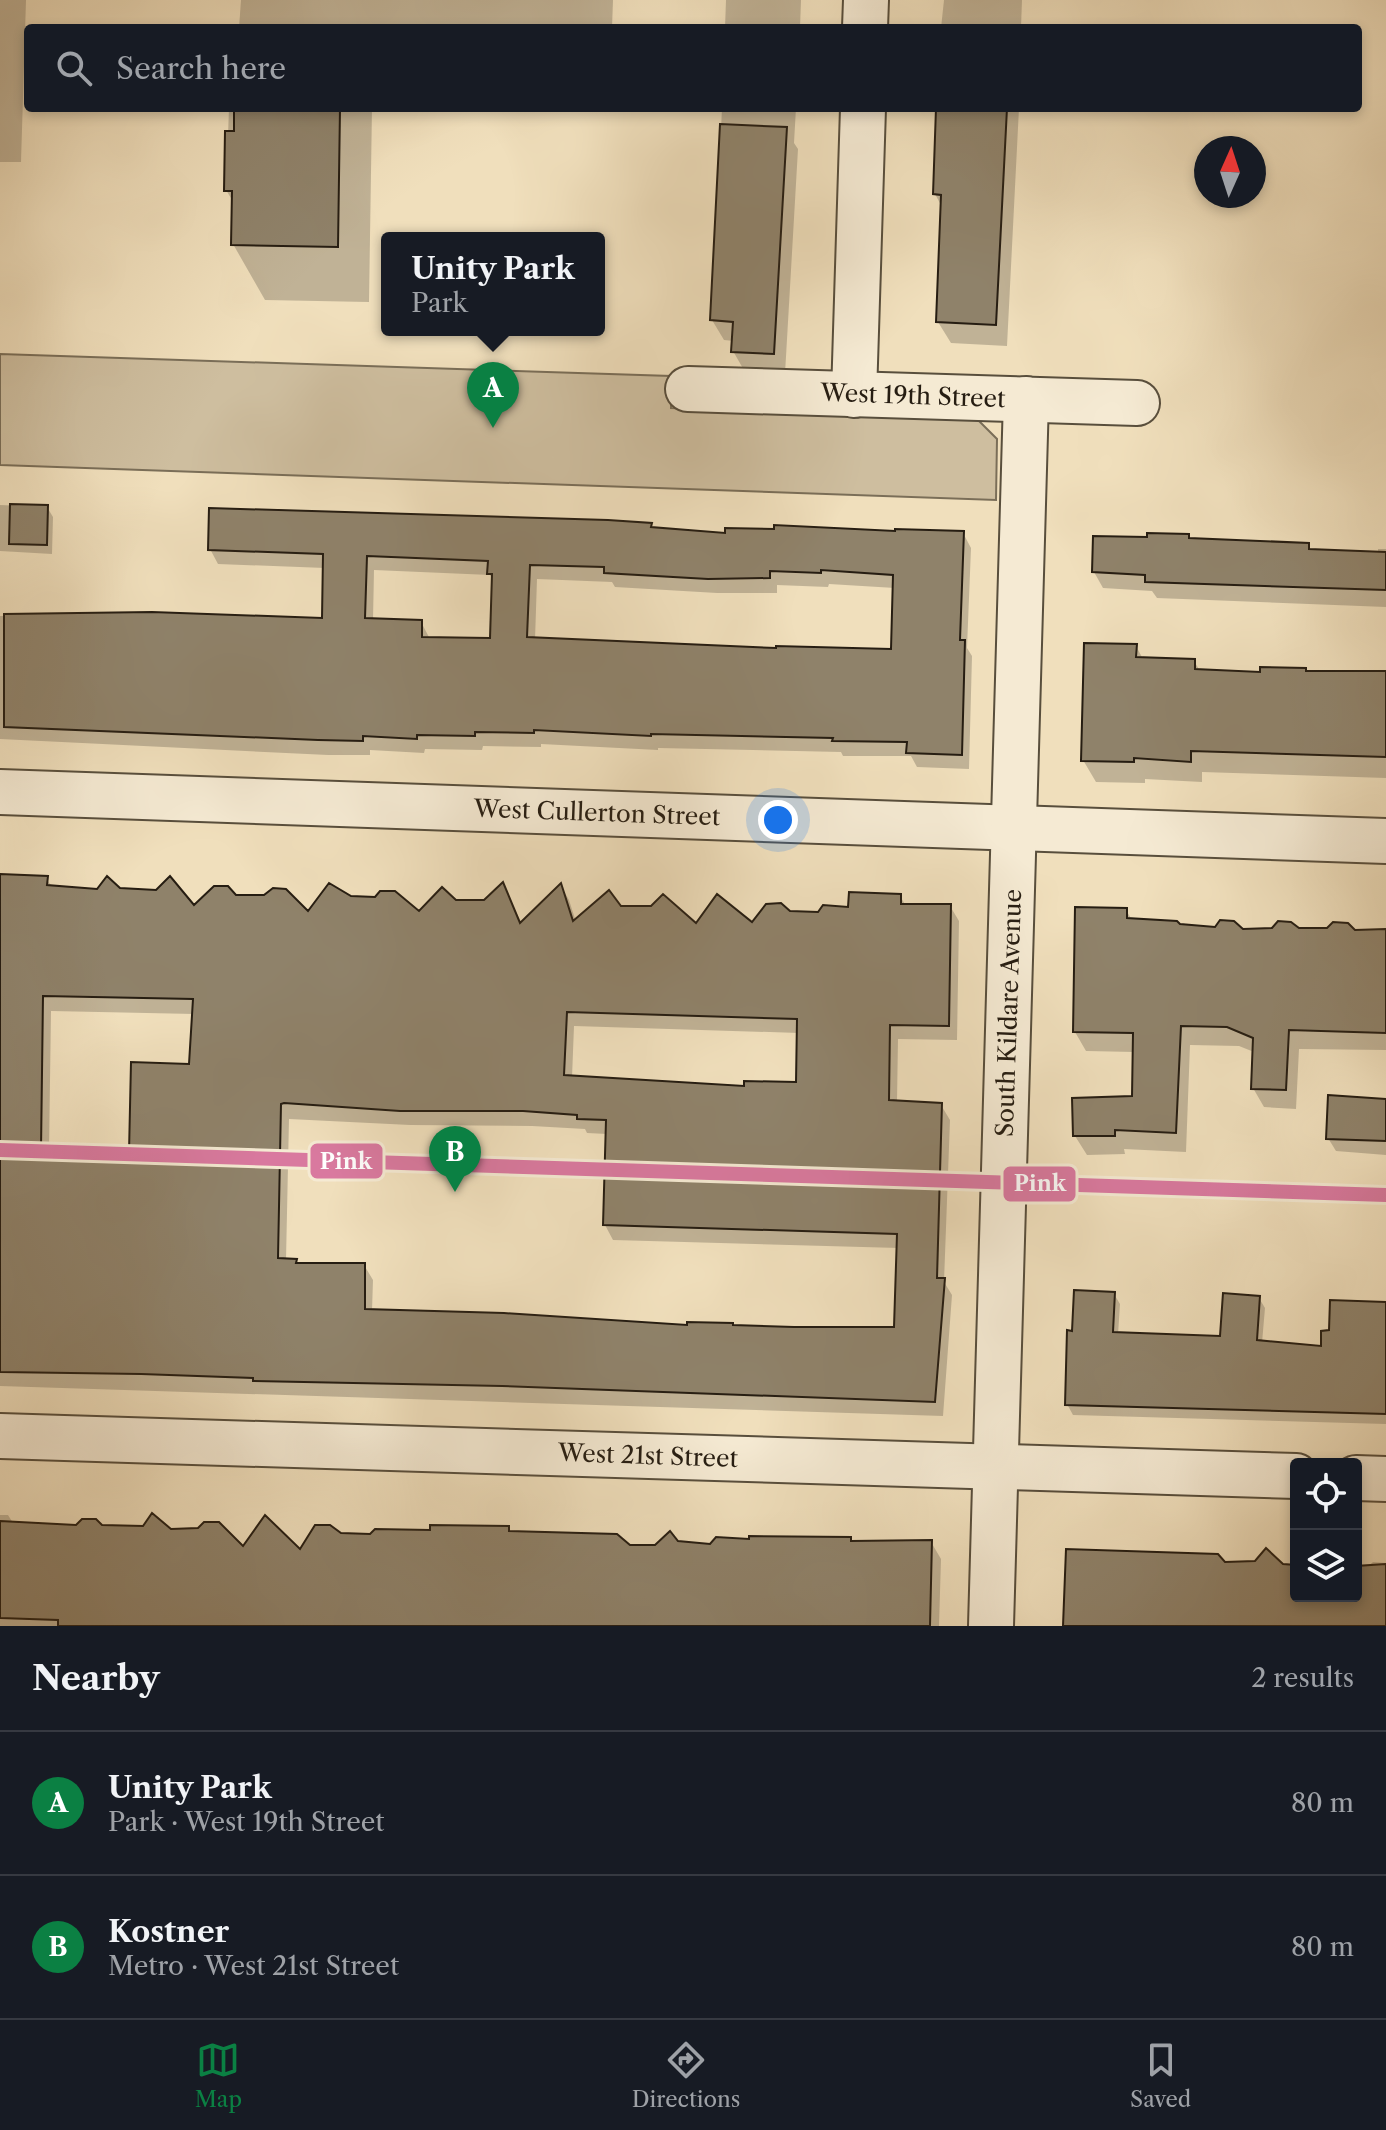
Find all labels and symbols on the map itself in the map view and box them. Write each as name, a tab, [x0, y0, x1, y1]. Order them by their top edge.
north arrow	[1194, 136, 1266, 208]
pin: A	[467, 362, 519, 428]
street label: West 19th Street	[819, 378, 1006, 413]
street label: West Cullerton Street	[472, 794, 721, 831]
your location	[758, 800, 798, 840]
street label: South Kildare Avenue	[990, 888, 1027, 1137]
pin: B	[429, 1126, 481, 1192]
line badge: Pink	[309, 1142, 384, 1180]
text: Pink	[320, 1148, 373, 1175]
line badge: Pink	[1002, 1165, 1077, 1203]
text: Pink	[1014, 1170, 1067, 1197]
street label: West 21st Street	[557, 1438, 739, 1473]

